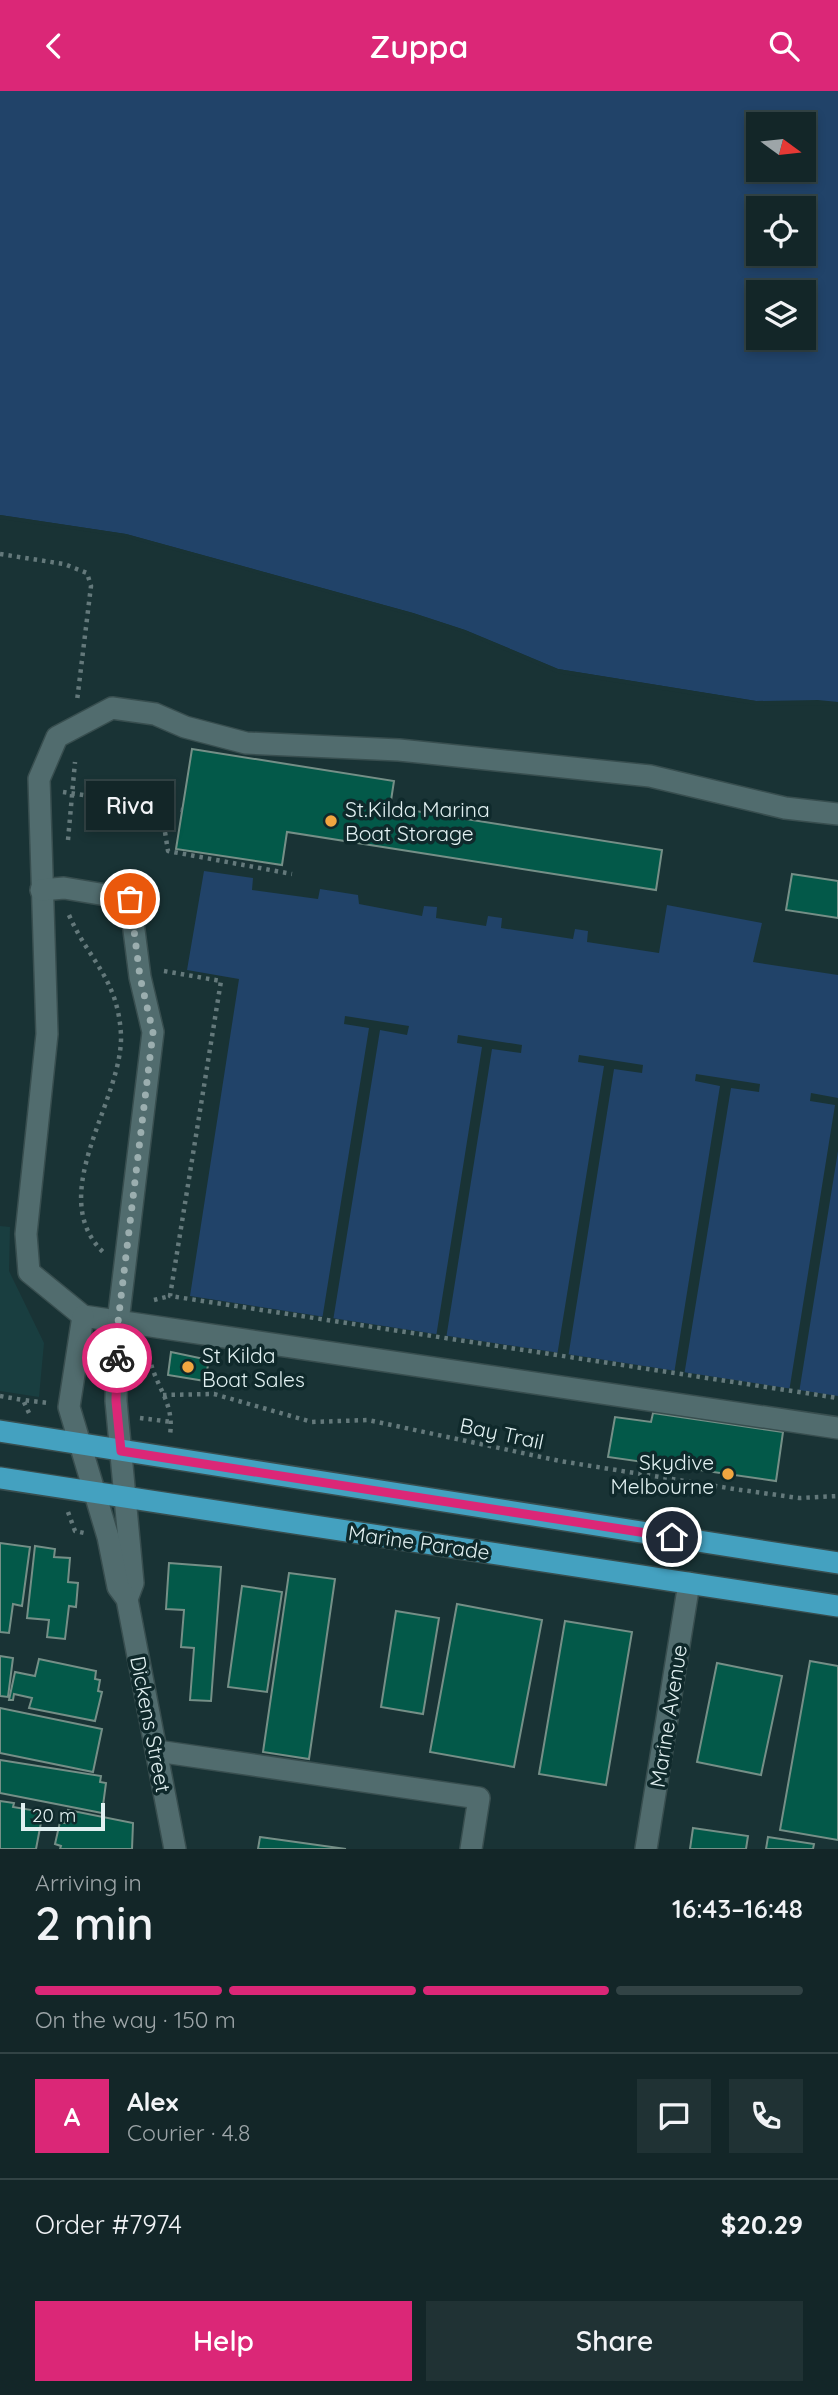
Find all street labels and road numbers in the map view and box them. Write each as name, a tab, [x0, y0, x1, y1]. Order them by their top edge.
street label: Bay Trail	[458, 1411, 546, 1455]
street label: Marine Parade	[347, 1519, 491, 1565]
street label: Marine Avenue	[644, 1643, 692, 1789]
street label: Dickens Street	[125, 1654, 177, 1794]

